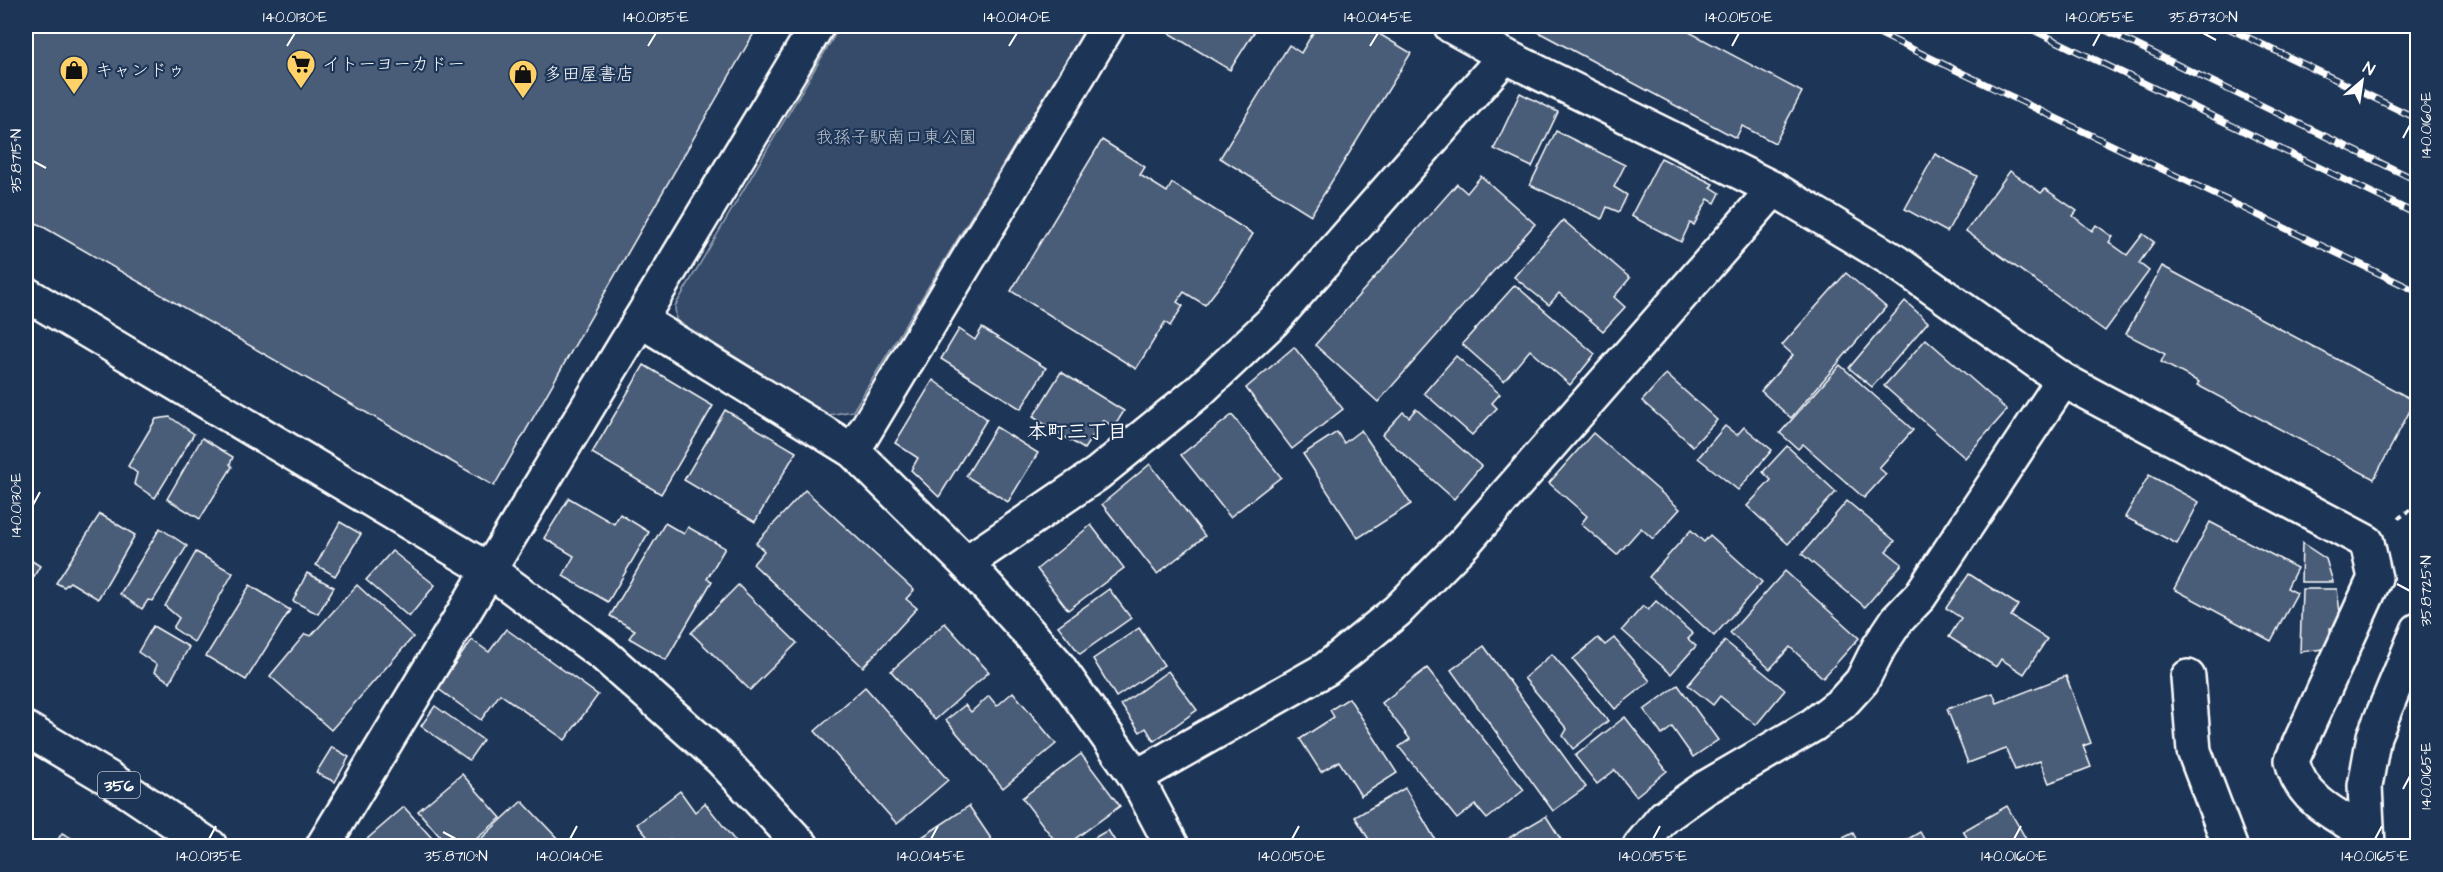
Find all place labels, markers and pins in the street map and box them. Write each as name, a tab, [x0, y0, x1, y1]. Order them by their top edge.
supermarket icon: イトーヨーカドー	[285, 48, 317, 90]
place label: イトーヨーカドー	[322, 52, 465, 77]
shop icon: キャンドゥ	[58, 54, 90, 96]
place label: キャンドゥ	[95, 58, 185, 83]
shop icon: 多田屋書店	[507, 58, 539, 100]
place label: 多田屋書店	[544, 62, 634, 87]

